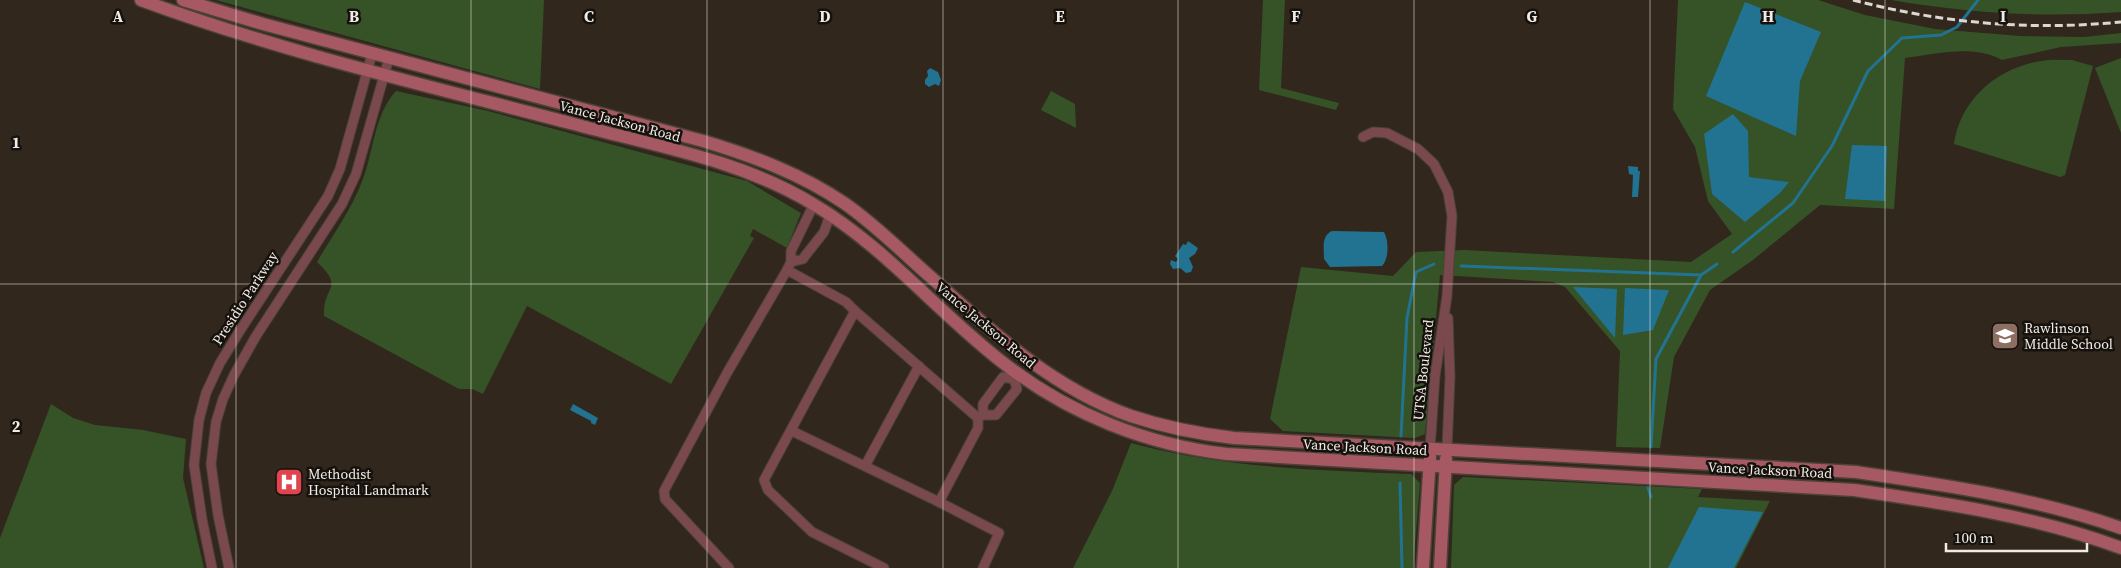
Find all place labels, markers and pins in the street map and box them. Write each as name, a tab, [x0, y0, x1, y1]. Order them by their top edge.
place label: Rawlinson Middle School	[2024, 318, 2113, 354]
school or university icon: Rawlinson Middle School	[1990, 321, 2020, 351]
place label: Methodist Hospital Landmark	[308, 464, 429, 500]
hospital icon: Methodist Hospital Landmark	[274, 467, 304, 497]

